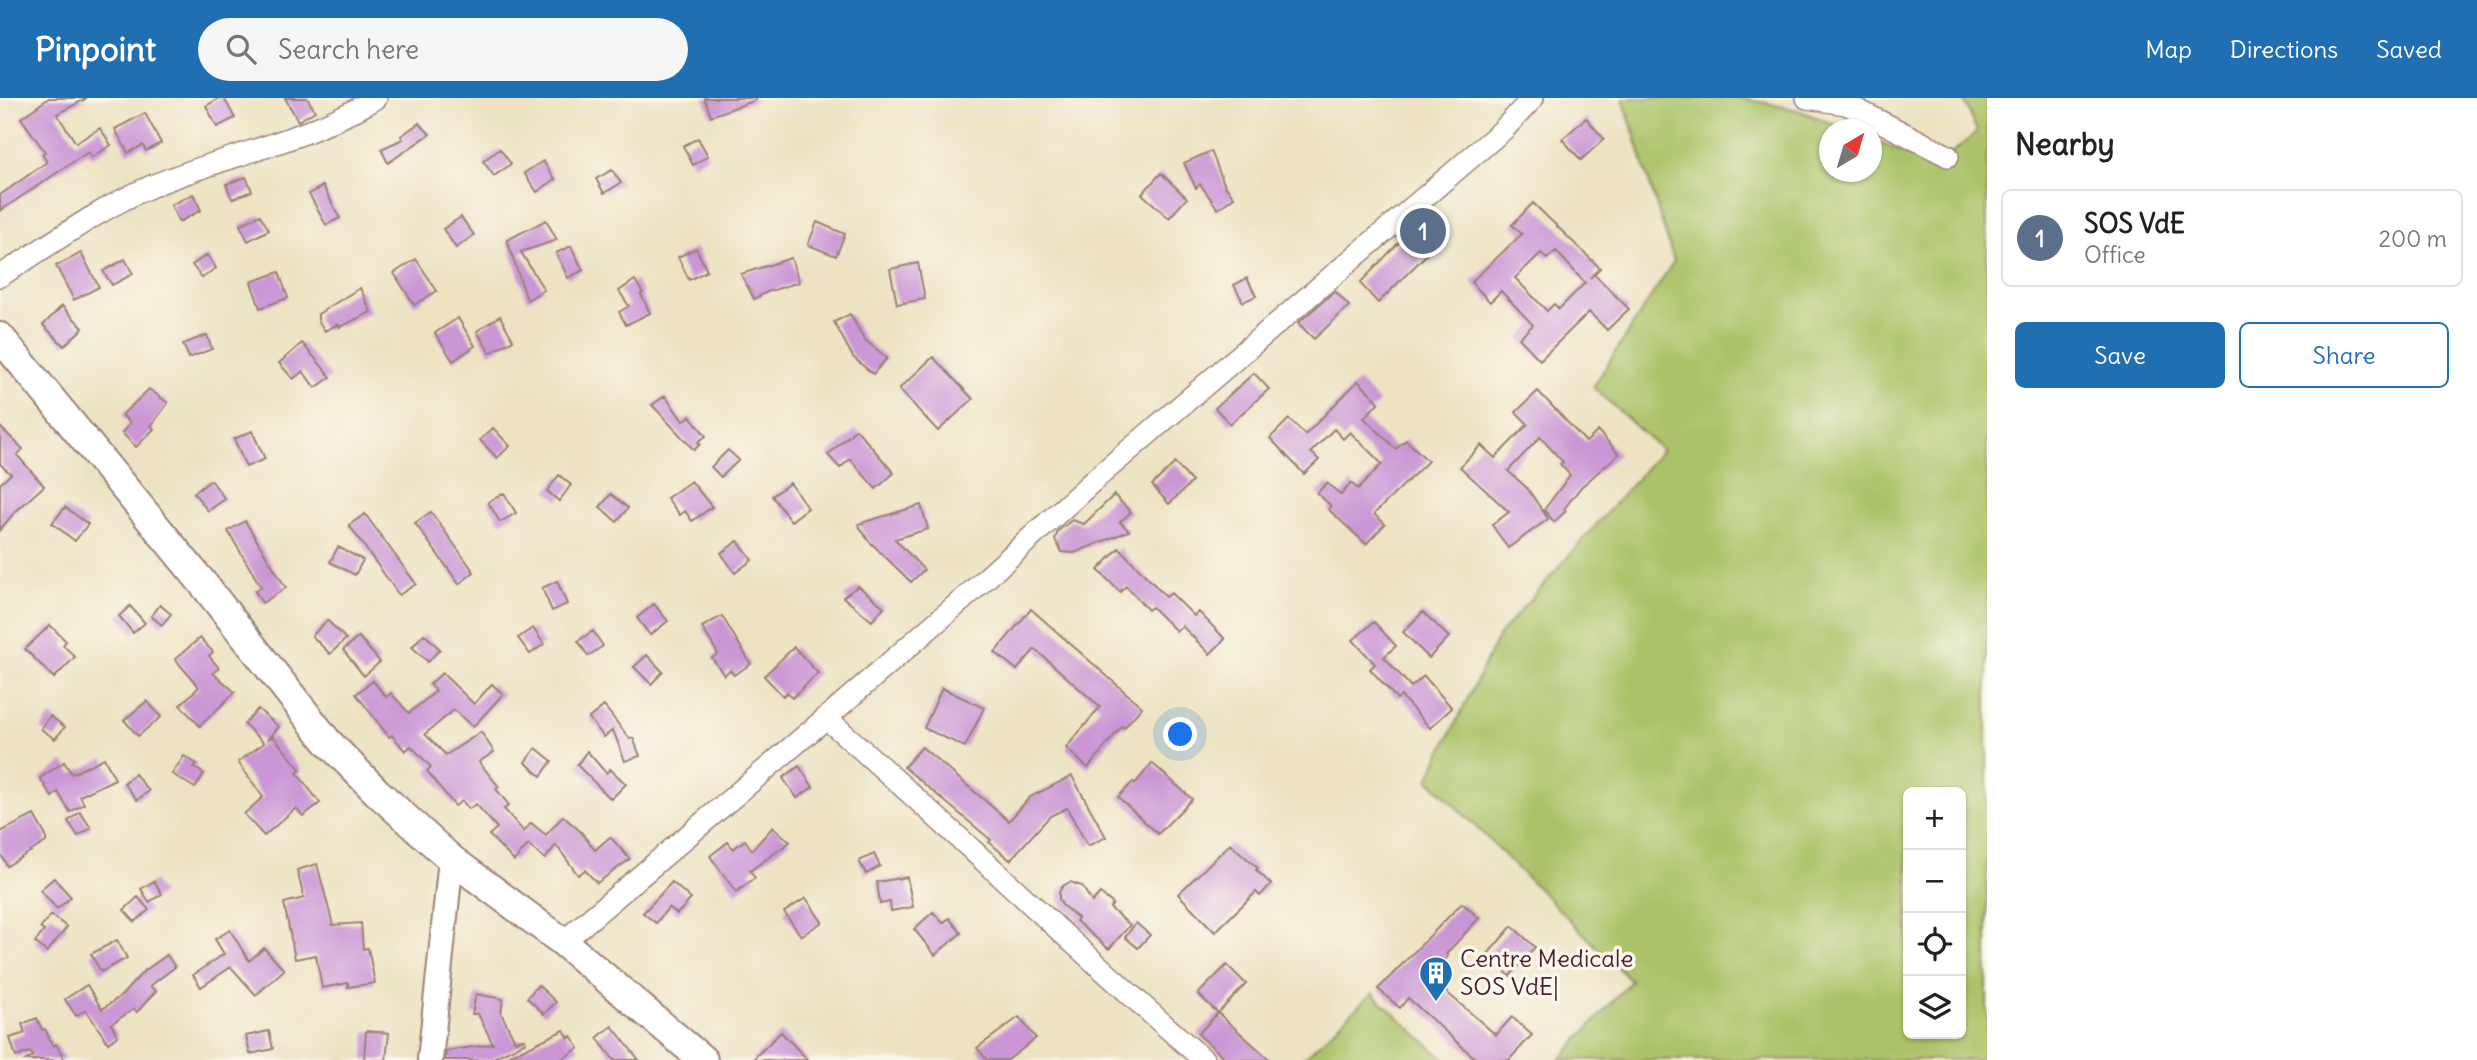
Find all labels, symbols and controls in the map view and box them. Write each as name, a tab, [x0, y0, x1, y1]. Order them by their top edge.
search box	[198, 18, 688, 81]
text: Pinpoint	[35, 28, 156, 70]
icon: search	[222, 30, 260, 68]
text: Search here	[278, 33, 419, 66]
text: Map	[2145, 34, 2192, 64]
text: Directions	[2230, 34, 2338, 64]
text: Saved	[2376, 34, 2442, 64]
north arrow	[1819, 119, 1882, 182]
text: Nearby	[2015, 125, 2115, 163]
pin: 1	[1400, 205, 1446, 257]
text: SOS VdE	[2084, 207, 2185, 240]
text: 1	[2035, 224, 2045, 253]
text: 200 m	[2378, 224, 2447, 253]
text: Office	[2084, 240, 2146, 269]
button: Save	[2015, 322, 2225, 388]
button: Share	[2239, 322, 2449, 388]
your location	[1163, 717, 1197, 751]
map controls	[1903, 787, 1966, 1039]
button: +	[1903, 787, 1966, 850]
button: −	[1903, 850, 1966, 913]
button: locate	[1903, 913, 1966, 976]
place label: Centre Medicale SOS VdE|	[1460, 943, 1633, 1001]
building icon: Centre Medicale SOS VdE|	[1417, 954, 1455, 1003]
button: layers	[1903, 976, 1966, 1039]

